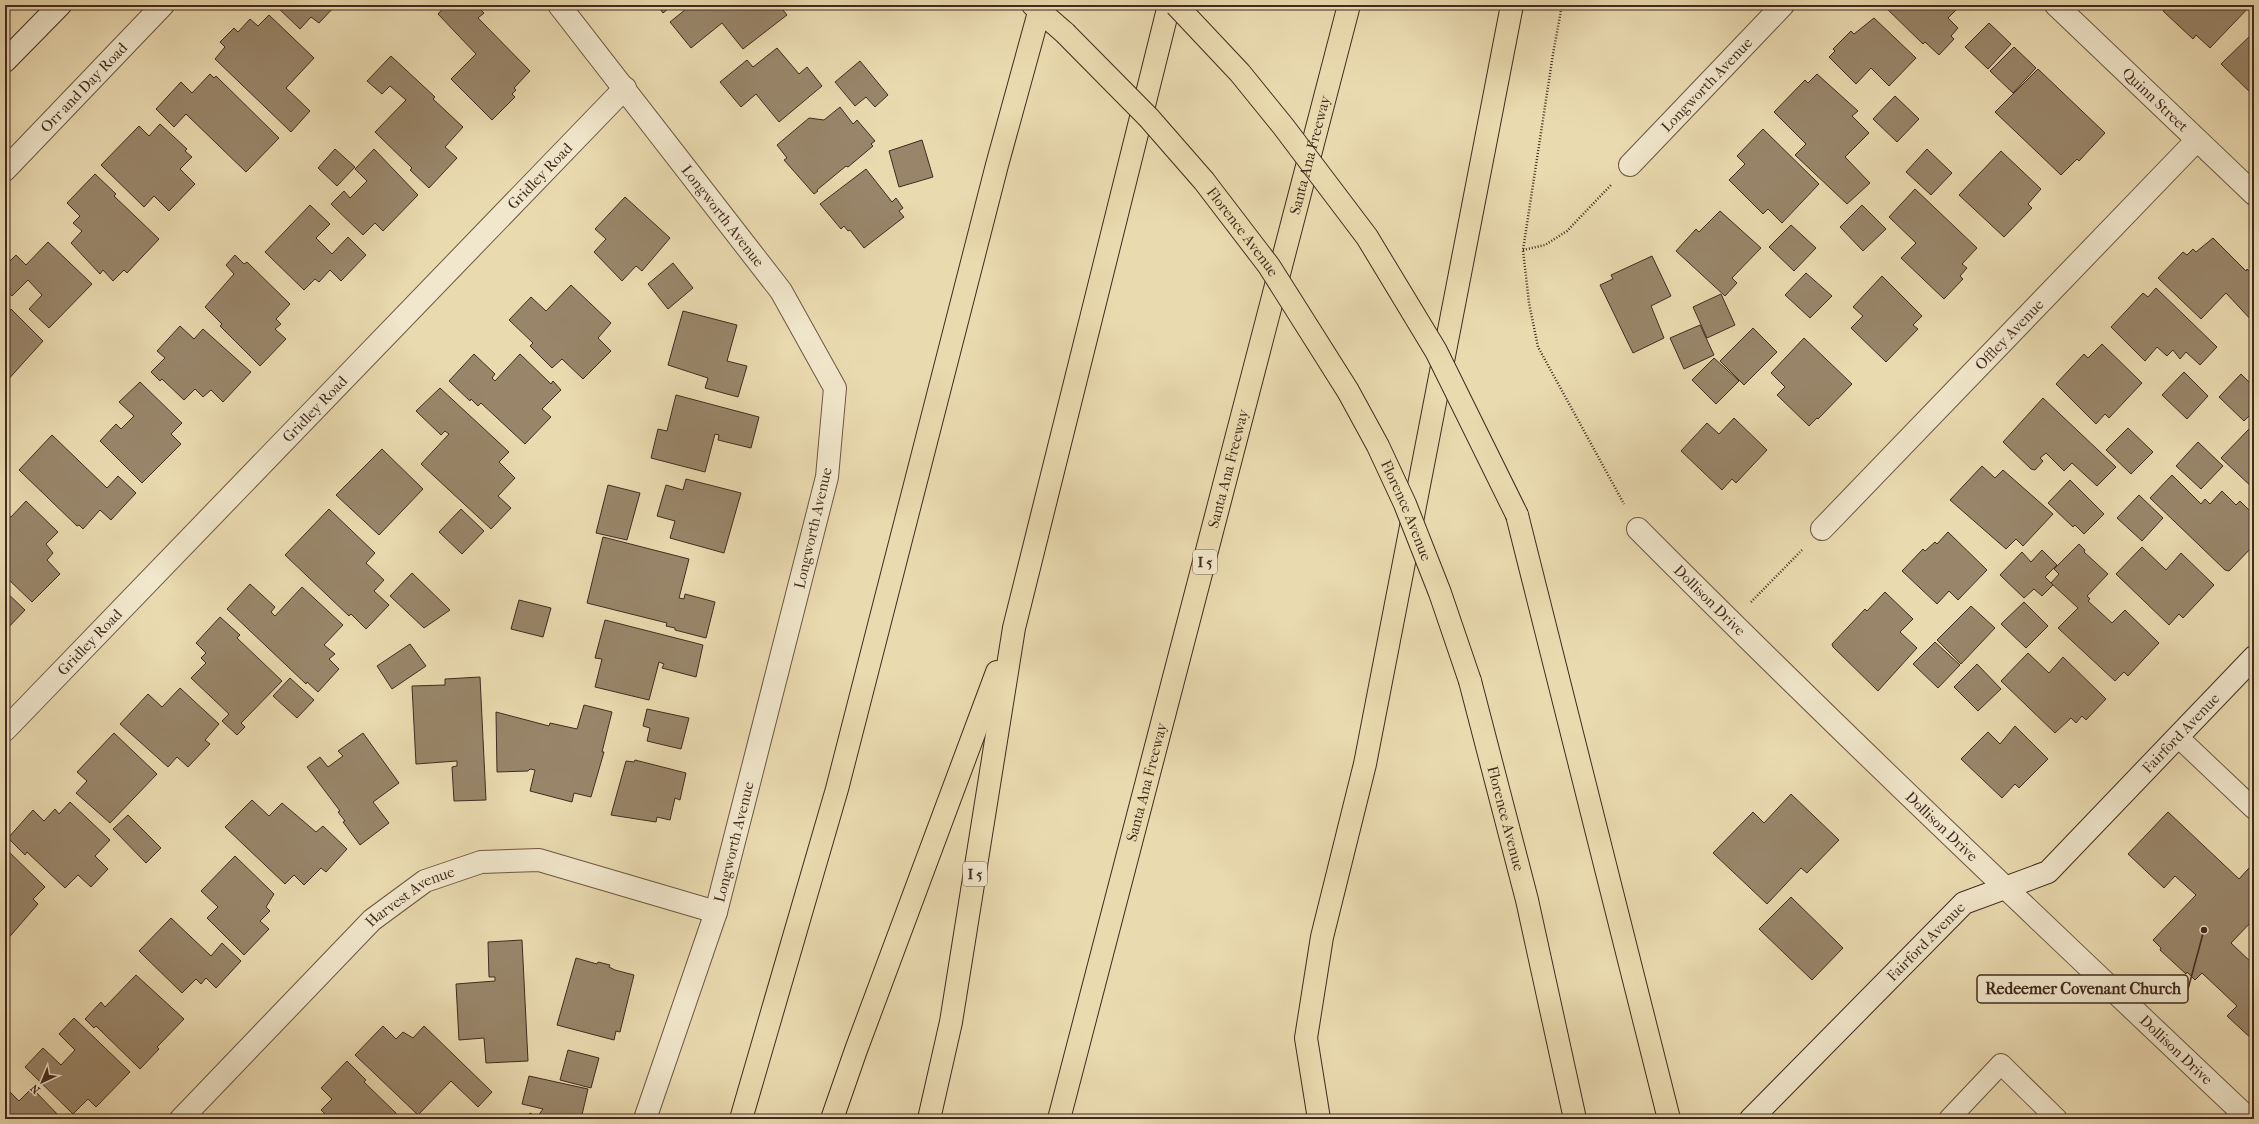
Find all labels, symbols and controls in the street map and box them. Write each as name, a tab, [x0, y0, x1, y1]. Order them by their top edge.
street label: Longworth Avenue	[1657, 33, 1756, 136]
street label: Orr and Day Road	[37, 38, 132, 136]
street label: Quinn Street	[2118, 64, 2192, 136]
street label: Santa Ana Freeway	[1286, 93, 1334, 217]
street label: Gridley Road	[504, 139, 577, 213]
street label: Longworth Avenue	[678, 161, 768, 271]
street label: Florence Avenue	[1203, 183, 1283, 280]
street label: Offley Avenue	[1971, 295, 2048, 374]
street label: Gridley Road	[279, 372, 352, 446]
street label: Santa Ana Freeway	[1204, 406, 1253, 530]
street label: Florence Avenue	[1377, 457, 1436, 564]
street label: Longworth Avenue	[790, 465, 836, 590]
road number: I 5	[1193, 550, 1217, 574]
street label: Dollison Drive	[1670, 561, 1749, 640]
street label: Gridley Road	[54, 605, 126, 679]
street label: Fairford Avenue	[2138, 689, 2224, 777]
street label: Santa Ana Freeway	[1123, 720, 1171, 844]
street label: Florence Avenue	[1483, 764, 1528, 873]
street label: Longworth Avenue	[710, 779, 758, 904]
street label: Dollison Drive	[1902, 788, 1982, 866]
street label: Harvest Avenue	[361, 862, 457, 931]
road number: I 5	[963, 862, 987, 886]
street label: Fairford Avenue	[1883, 898, 1969, 985]
callout: Redeemer Covenant Church	[1977, 975, 2188, 1003]
text: Redeemer Covenant Church	[1985, 979, 2182, 998]
street label: Dollison Drive	[2136, 1011, 2217, 1089]
north arrow	[22, 1062, 62, 1102]
text: N	[27, 1081, 43, 1096]

